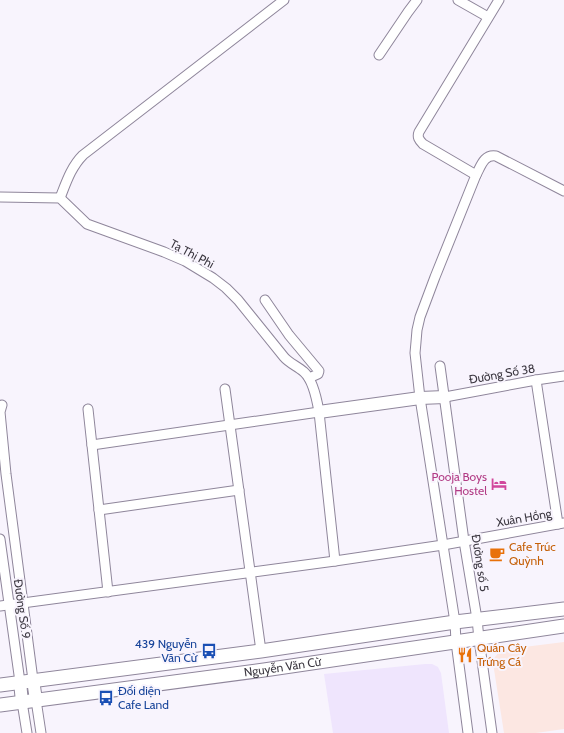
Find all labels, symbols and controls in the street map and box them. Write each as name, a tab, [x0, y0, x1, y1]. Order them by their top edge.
street label: Tạ Thị Phi	[167, 236, 217, 271]
street label: Đường Số 38	[468, 360, 536, 387]
place label: Pooja Boys Hostel	[431, 469, 487, 498]
hotel icon: Pooja Boys Hostel	[490, 475, 508, 493]
street label: Xuân Hồng	[495, 505, 554, 530]
street label: Đường số 5	[469, 533, 492, 593]
place label: Cafe Trúc Quỳnh	[509, 539, 556, 568]
cafe icon: Cafe Trúc Quỳnh	[488, 545, 506, 563]
street label: Đường Số 9	[11, 578, 34, 640]
place label: 439 Nguyễn Văn Cừ	[135, 636, 198, 665]
place label: Quán Cây Trứng Cá	[477, 640, 527, 669]
bus stop icon: 439 Nguyễn Văn Cừ	[200, 642, 218, 660]
restaurant icon: Quán Cây Trứng Cá	[456, 646, 474, 664]
street label: Nguyễn Văn Cừ	[243, 654, 323, 680]
place label: Đối diện Cafe Land	[118, 683, 169, 712]
bus stop icon: Đối diện Cafe Land	[97, 689, 115, 707]

